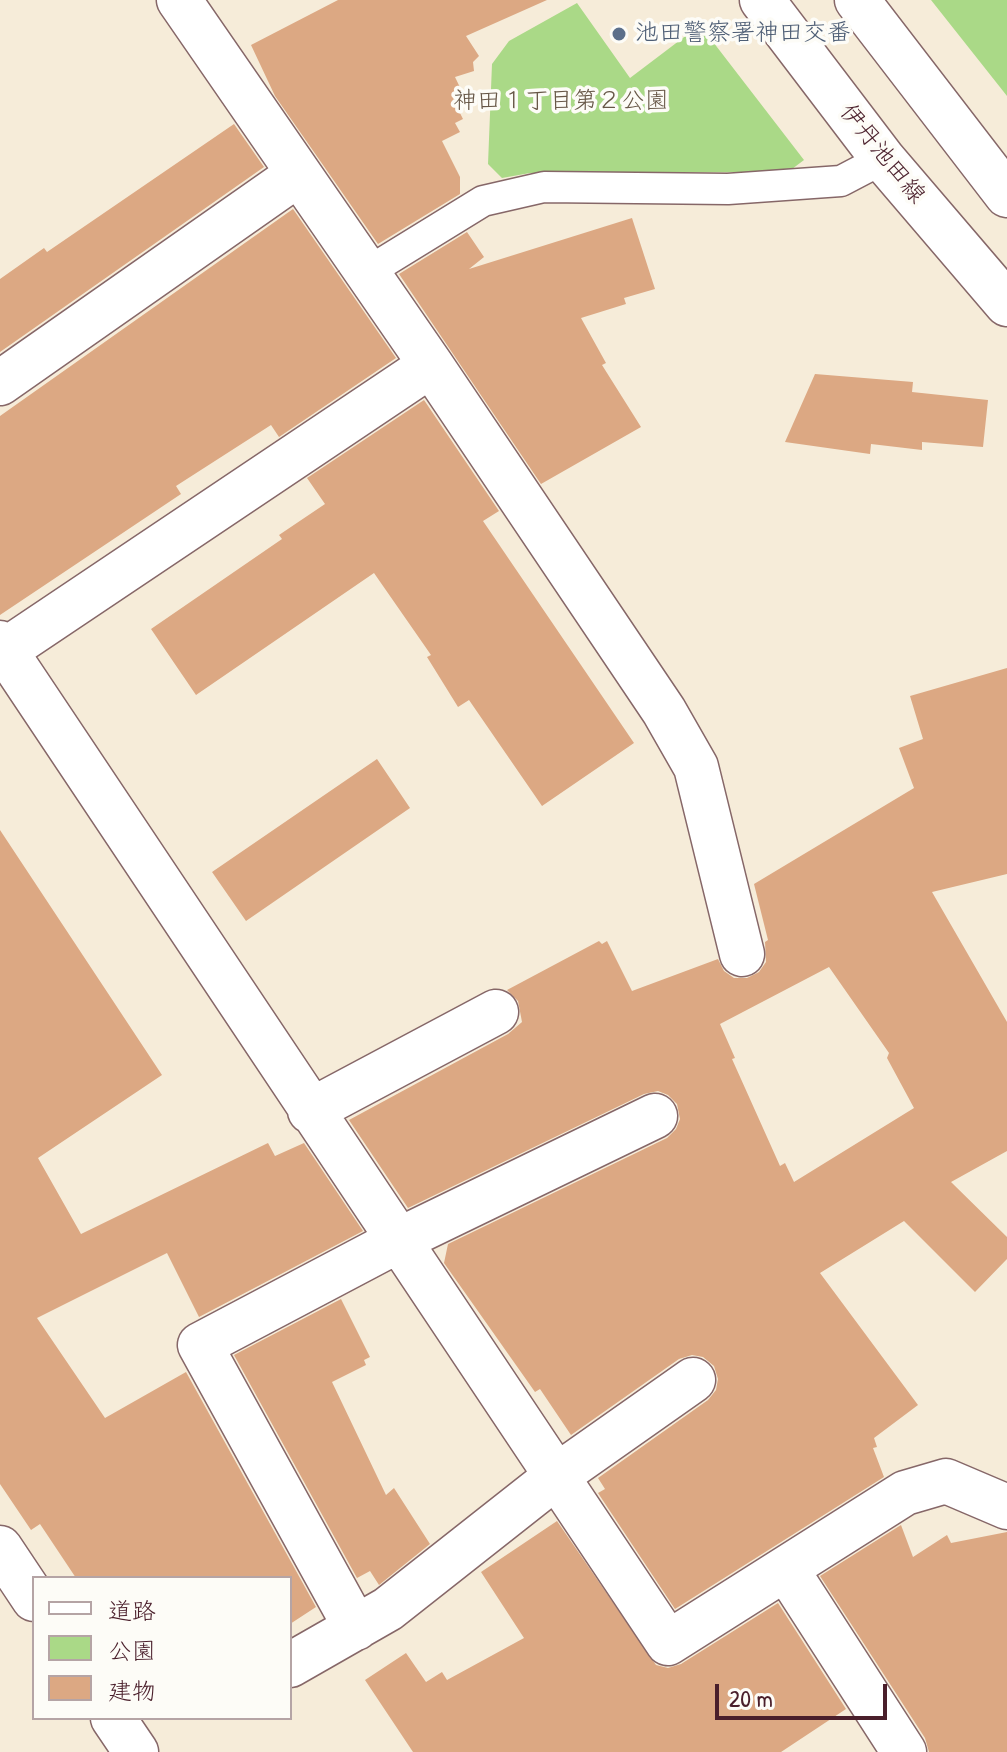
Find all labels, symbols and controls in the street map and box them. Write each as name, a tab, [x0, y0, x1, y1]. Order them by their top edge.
place label: 池田警察署神田交番	[635, 20, 851, 48]
marker: 池田警察署神田交番	[610, 25, 628, 43]
park label: 神田１丁目第２公園	[453, 88, 669, 116]
street label: 伊丹池田線	[833, 98, 931, 210]
legend	[32, 1576, 292, 1720]
text: 道路	[108, 1594, 156, 1626]
text: 公園	[108, 1634, 156, 1666]
scale bar	[719, 1668, 891, 1718]
text: 建物	[108, 1674, 156, 1706]
text: 20 m	[729, 1682, 773, 1714]

